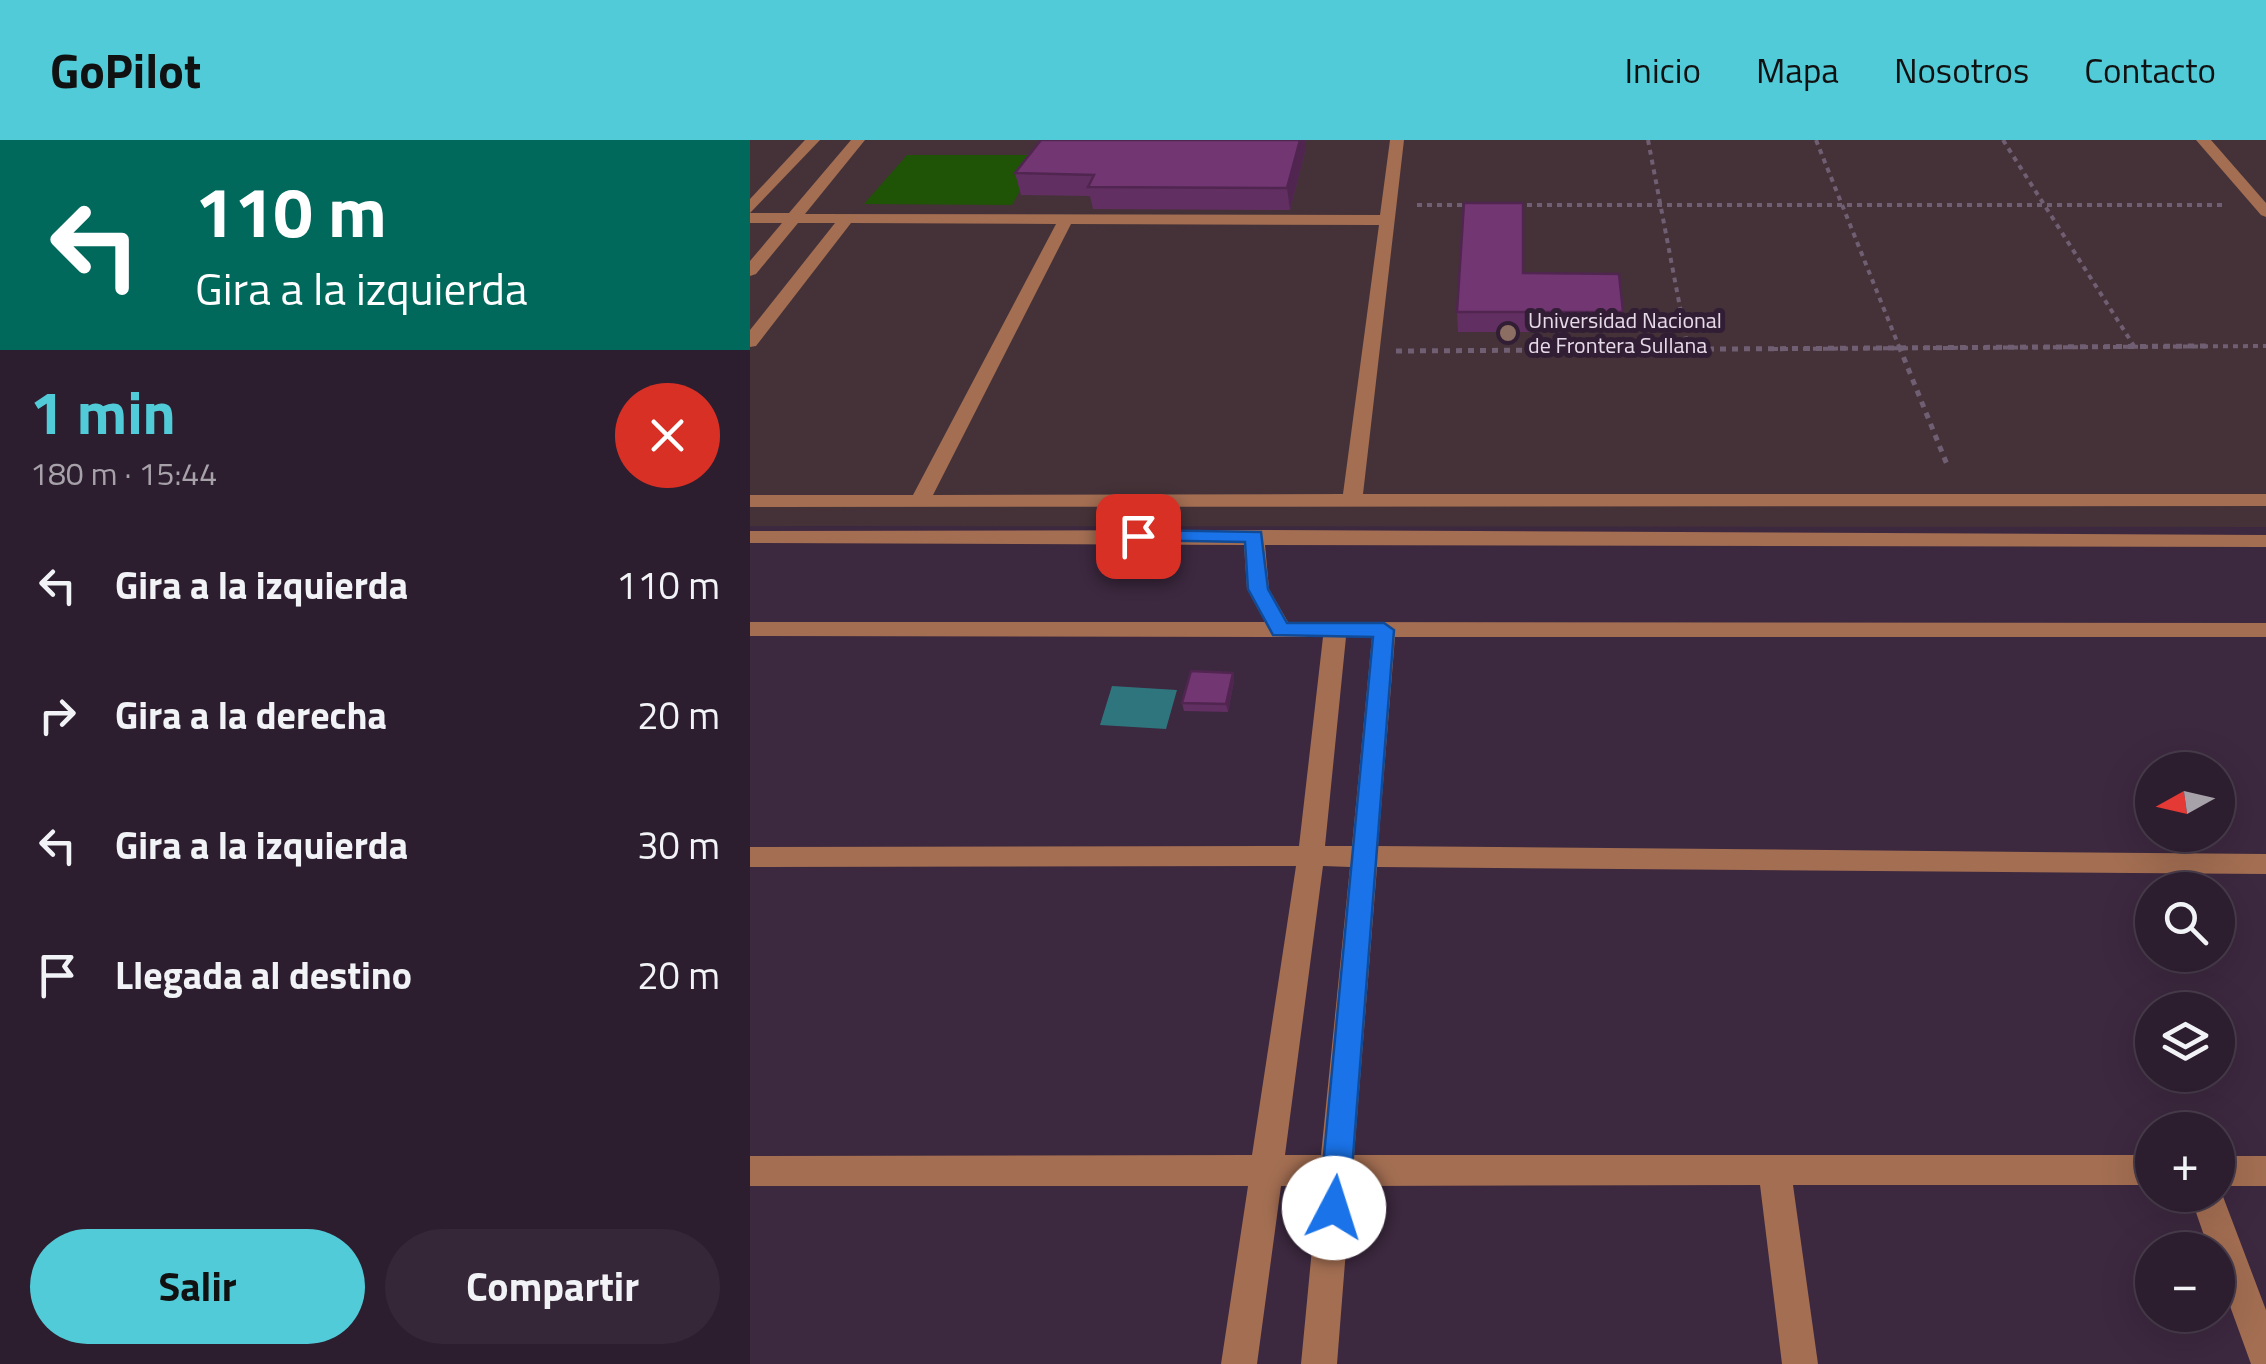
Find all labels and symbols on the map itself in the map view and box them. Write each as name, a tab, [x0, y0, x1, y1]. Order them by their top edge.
place label: Universidad Nacional de Frontera Sullana	[1528, 303, 1722, 362]
marker: Universidad Nacional de Frontera Sullana	[1497, 322, 1519, 344]
pin	[1096, 494, 1181, 579]
north arrow	[2135, 752, 2235, 852]
position arrow	[1282, 1156, 1386, 1260]

